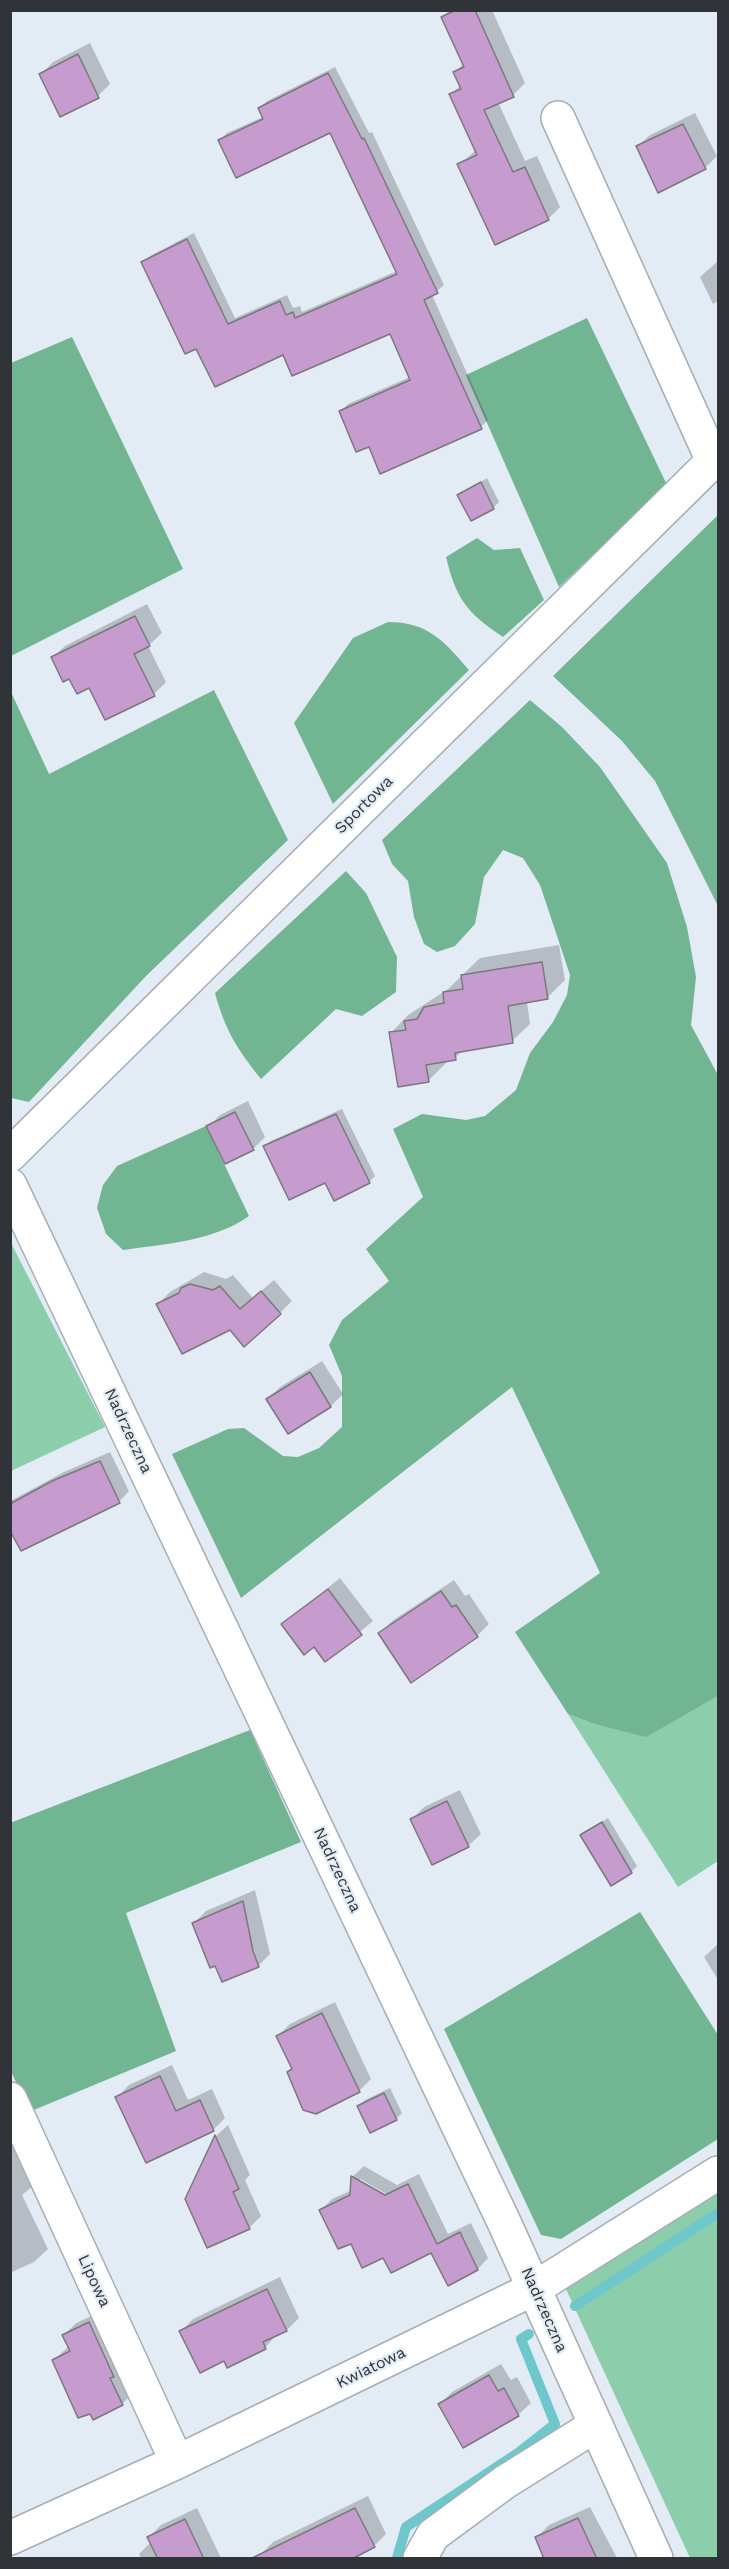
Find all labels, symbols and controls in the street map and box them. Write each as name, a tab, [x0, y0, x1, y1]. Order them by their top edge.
street label: Sportowa	[331, 772, 397, 838]
street label: Nadrzeczna	[100, 1386, 156, 1476]
street label: Nadrzeczna	[309, 1825, 365, 1915]
street label: Lipowa	[74, 2252, 114, 2310]
street label: Nadrzeczna	[517, 2264, 571, 2356]
street label: Kwiatowa	[333, 2343, 409, 2393]

